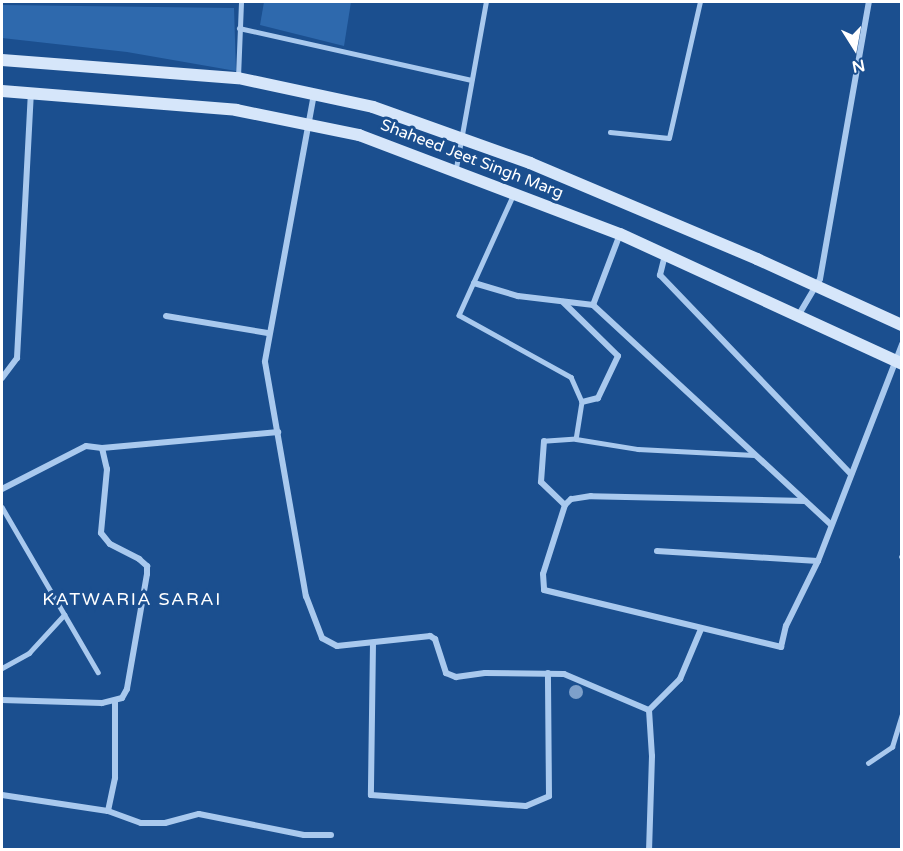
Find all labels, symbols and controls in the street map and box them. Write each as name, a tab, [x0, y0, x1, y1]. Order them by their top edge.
north arrow	[825, 18, 885, 78]
text: N	[850, 55, 867, 77]
street label: Shaheed Jeet Singh Marg	[378, 115, 566, 203]
district label: KATWARIA SARAI	[42, 588, 222, 610]

